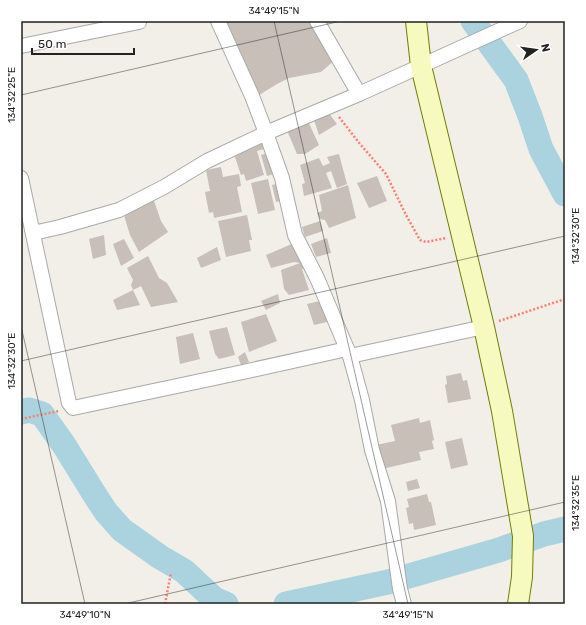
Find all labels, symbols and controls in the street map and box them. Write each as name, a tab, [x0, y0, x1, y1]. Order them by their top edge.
text: 34°49'15"N	[249, 5, 299, 17]
scale bar	[32, 30, 134, 56]
north arrow	[516, 30, 556, 70]
text: 50 m	[38, 37, 66, 51]
text: N	[538, 43, 552, 53]
text: 134°32'25"E	[6, 67, 18, 123]
text: 134°32'30"E	[570, 208, 582, 264]
text: 134°32'30"E	[6, 333, 18, 389]
text: 134°32'35"E	[570, 475, 582, 531]
text: 34°49'10"N	[59, 609, 111, 621]
text: 34°49'15"N	[383, 609, 433, 621]

